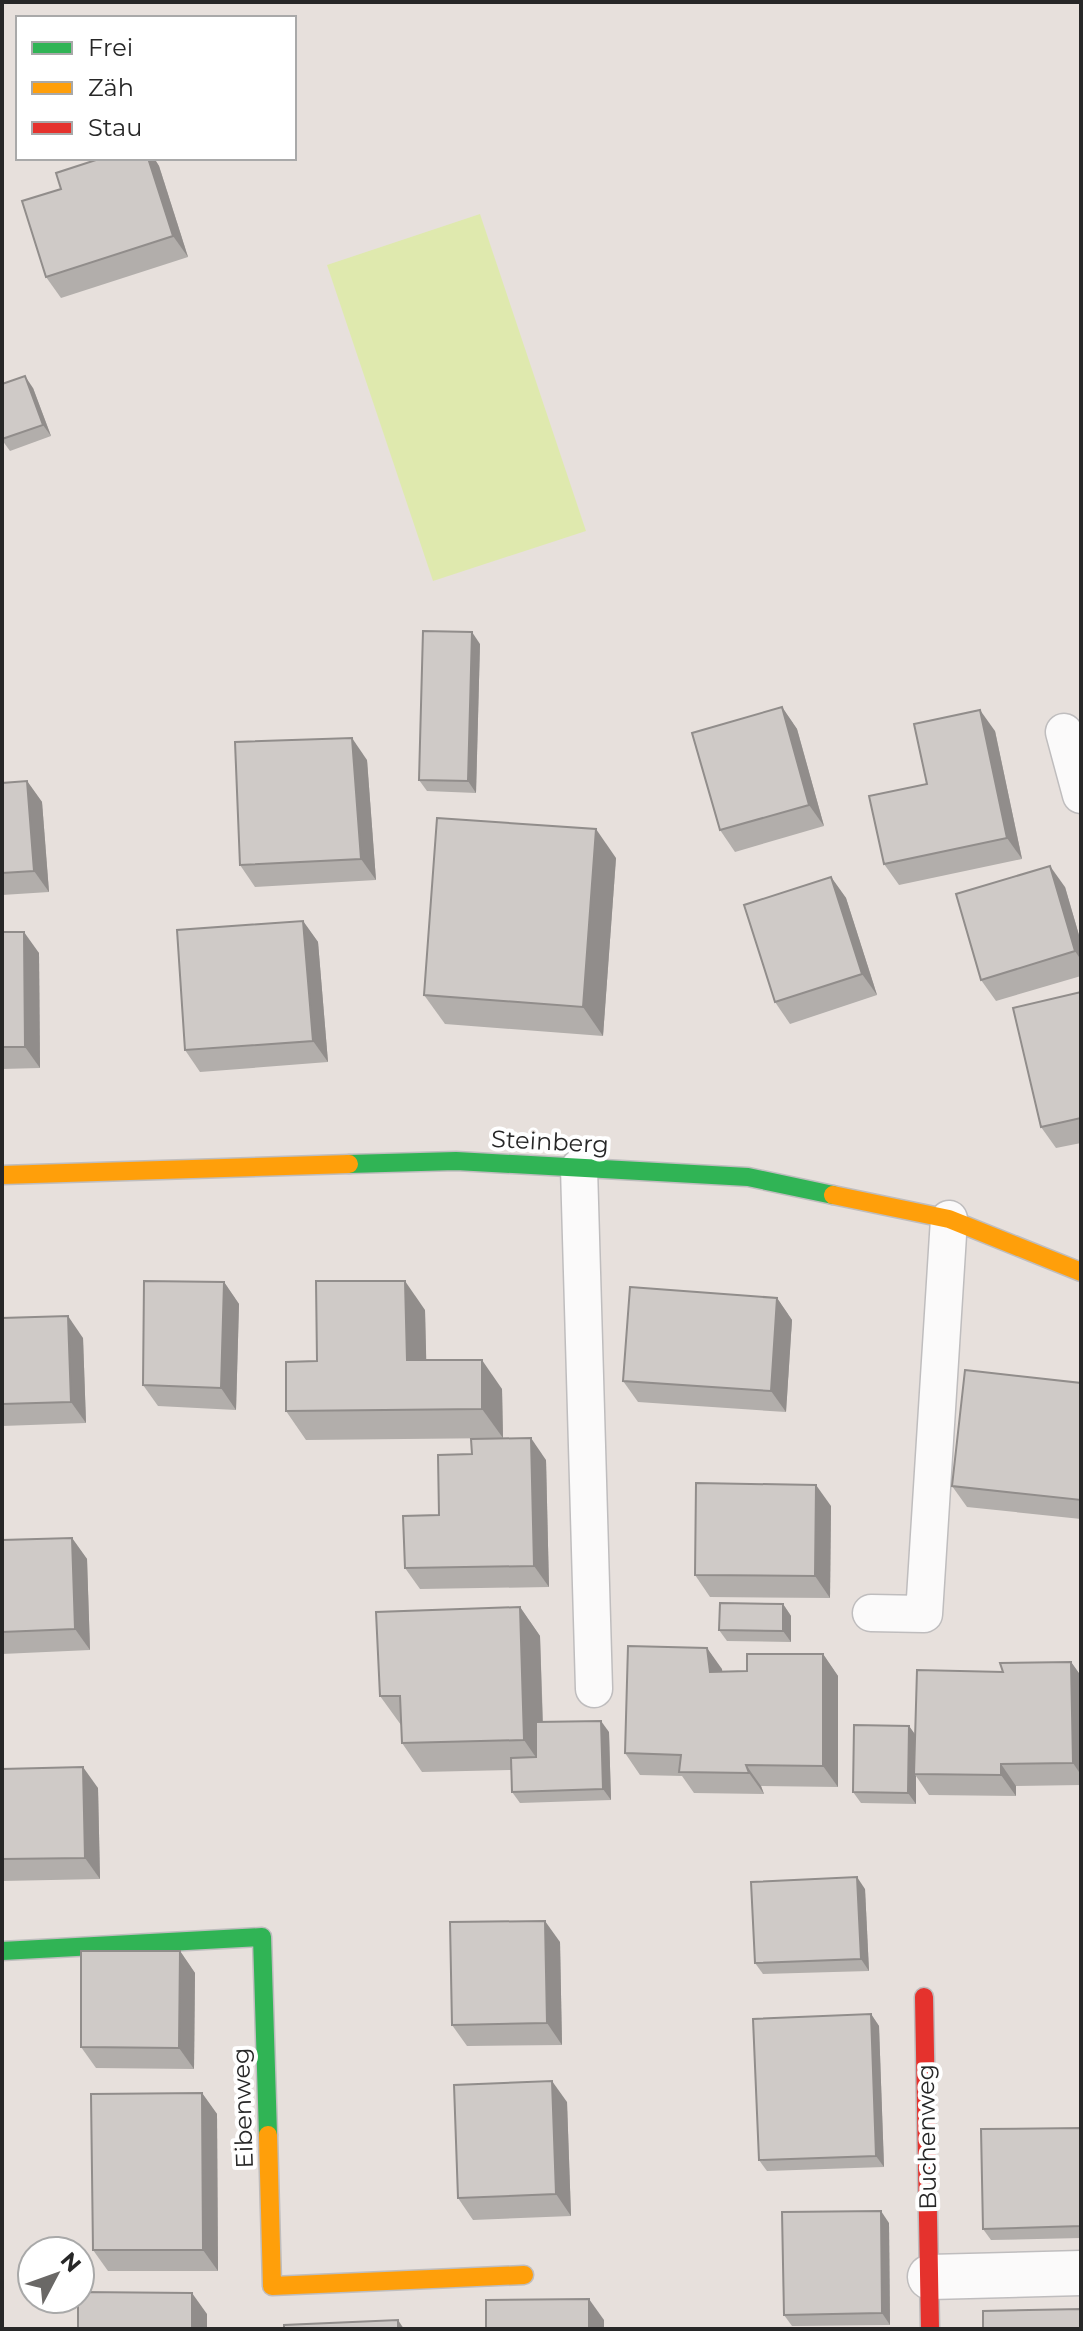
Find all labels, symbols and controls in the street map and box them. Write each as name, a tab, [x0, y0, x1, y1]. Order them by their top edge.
legend	[16, 16, 296, 160]
text: Frei	[88, 33, 133, 62]
text: Zäh	[88, 73, 134, 102]
text: Stau	[88, 113, 142, 142]
street label: Steinberg	[490, 1124, 610, 1159]
street label: Eibenweg	[226, 2047, 259, 2169]
street label: Buchenweg	[911, 2064, 942, 2210]
north arrow	[16, 2235, 96, 2315]
text: N	[55, 2247, 87, 2278]

